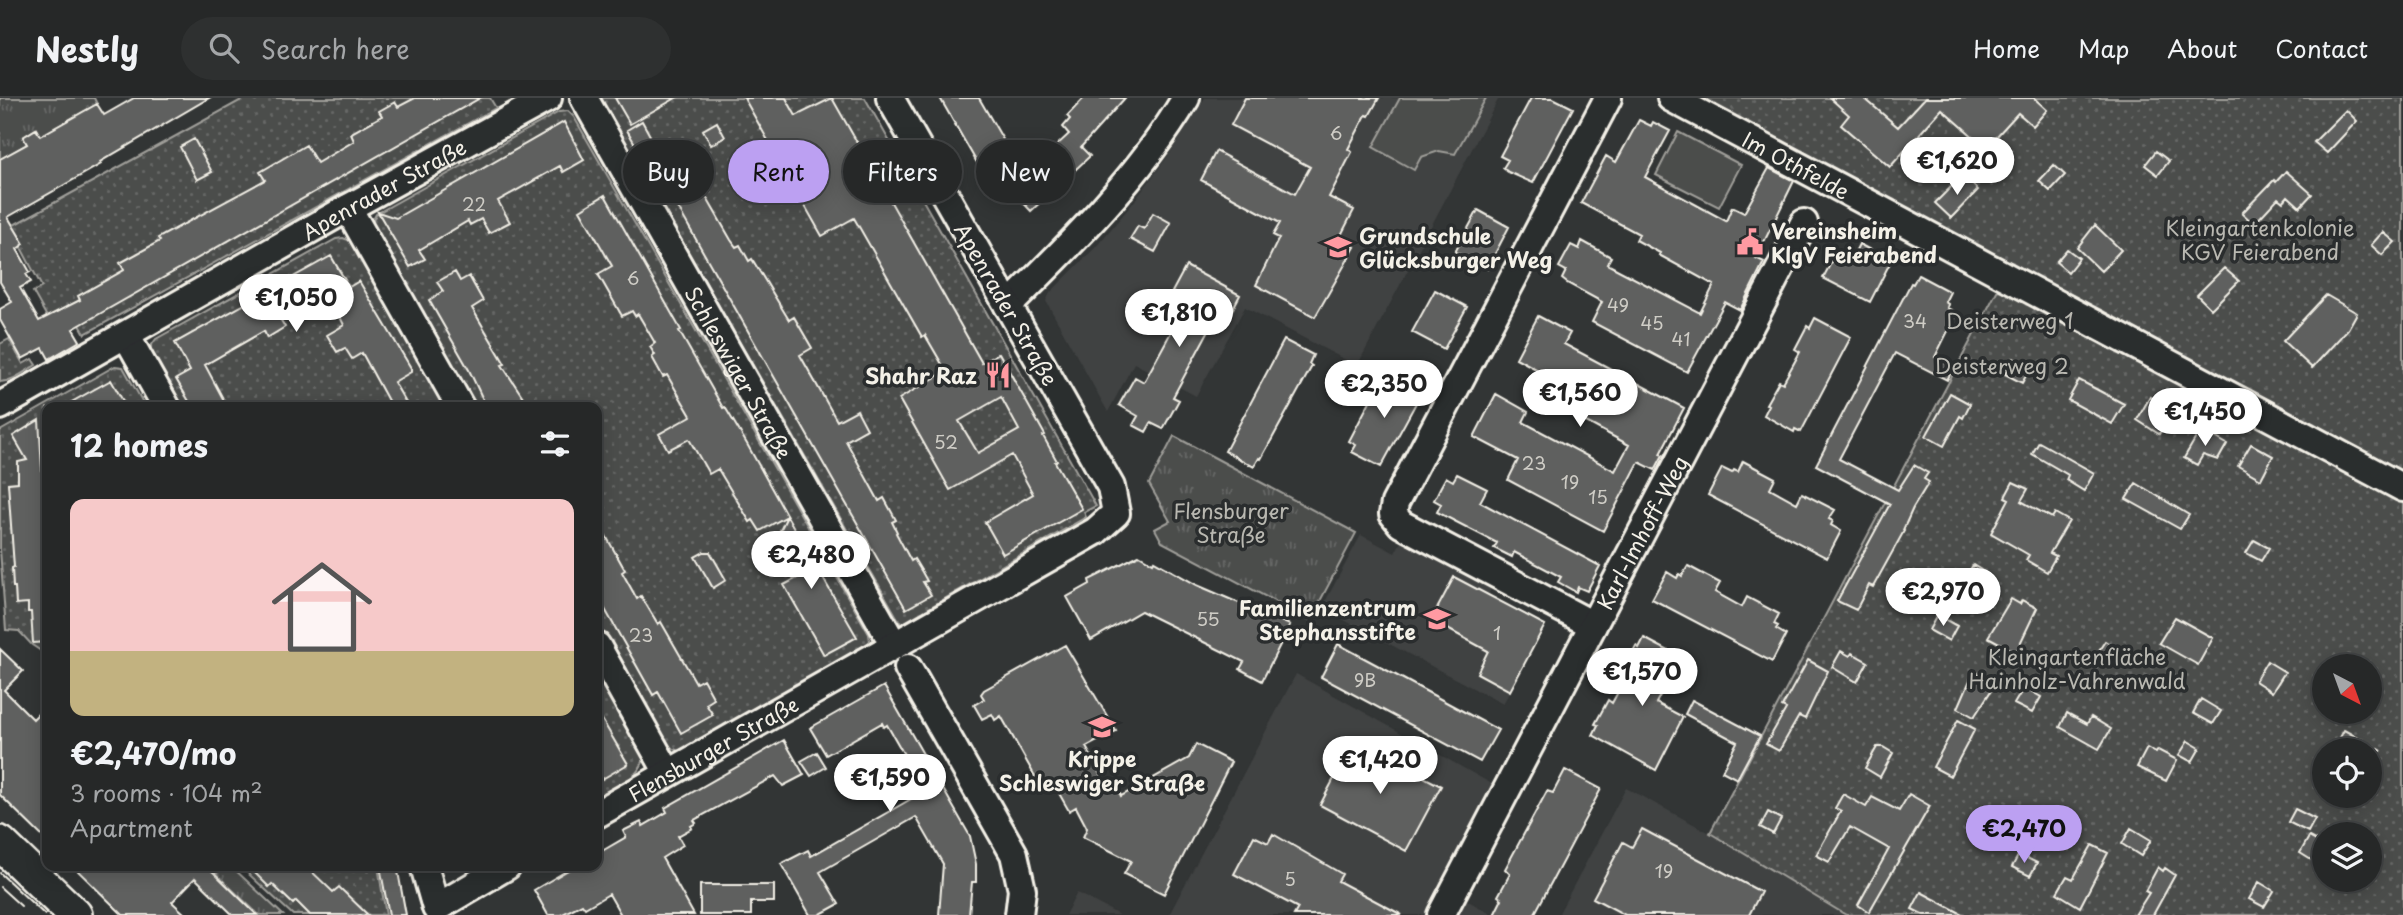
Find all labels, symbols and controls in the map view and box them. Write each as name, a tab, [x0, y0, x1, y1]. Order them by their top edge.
search box	[181, 17, 671, 80]
text: Nestly	[35, 23, 139, 73]
icon: search	[205, 29, 243, 67]
text: Search here	[261, 29, 410, 68]
text: Home	[1973, 30, 2040, 66]
text: Map	[2078, 30, 2129, 66]
text: About	[2167, 30, 2237, 66]
text: Contact	[2275, 30, 2368, 66]
house number: 6	[1330, 119, 1342, 146]
street label: Im Othfelde	[1737, 123, 1856, 206]
street label: Apenrader Straße	[296, 130, 472, 247]
pin: €1,620	[1900, 138, 2014, 197]
chip: Buy	[623, 140, 714, 203]
chip: Rent	[728, 140, 829, 203]
chip: Filters	[843, 140, 962, 203]
chip: New	[976, 140, 1074, 203]
text: €1,620	[1916, 142, 1998, 177]
house number: 22	[462, 190, 486, 217]
park label: Kleingartenkolonie KGV Feierabend	[2166, 211, 2354, 267]
place label: Vereinsheim KlgV Feierabend	[1771, 214, 1937, 270]
street label: Apenrader Straße	[947, 217, 1067, 391]
place label: Grundschule Glücksburger Weg	[1359, 219, 1552, 275]
public building icon: Vereinsheim KlgV Feierabend	[1735, 227, 1765, 257]
school or university icon: Grundschule Glücksburger Weg	[1323, 232, 1353, 262]
house number: 6	[627, 264, 639, 291]
pin: €1,050	[239, 274, 353, 334]
text: €1,050	[255, 279, 337, 314]
street label: Schleswiger Straße	[678, 280, 801, 464]
pin: €1,810	[1122, 289, 1236, 349]
house number: 49	[1607, 291, 1629, 318]
text: €1,810	[1141, 294, 1217, 329]
park label: Deisterweg 1	[1946, 304, 2074, 336]
house number: 34	[1903, 307, 1927, 334]
house number: 45	[1641, 309, 1664, 336]
house number: 41	[1672, 325, 1690, 352]
park label: Deisterweg 2	[1935, 349, 2069, 381]
place label: Shahr Raz	[865, 359, 977, 391]
restaurant icon: Shahr Raz	[983, 360, 1013, 390]
pin: €2,350	[1327, 360, 1441, 420]
text: €2,350	[1341, 365, 1427, 400]
pin: €1,560	[1523, 370, 1637, 429]
text: €1,560	[1539, 374, 1621, 409]
pin: €1,450	[2148, 388, 2262, 448]
text: €1,450	[2164, 393, 2246, 428]
text: 12 homes	[70, 422, 208, 467]
icon: filters	[536, 425, 574, 463]
house number: 52	[934, 428, 958, 455]
house number: 23	[1522, 449, 1546, 476]
street label: Karl-Imhoff-Weg	[1588, 450, 1695, 615]
house number: 19	[1561, 468, 1579, 495]
house number: 15	[1588, 483, 1608, 510]
park label: Flensburger Straße	[1173, 494, 1289, 550]
pin: €2,480	[754, 532, 868, 591]
text: €2,480	[767, 536, 855, 571]
icon: home	[259, 544, 385, 670]
pin: €2,970	[1886, 568, 2000, 628]
text: €2,970	[1902, 573, 1984, 608]
place label: Familienzentrum Stephansstifte	[1239, 591, 1416, 647]
school or university icon: Familienzentrum Stephansstifte	[1422, 604, 1452, 634]
house number: 55	[1196, 605, 1220, 632]
house number: 1	[1493, 619, 1501, 646]
house number: 23	[629, 621, 653, 648]
park label: Kleingartenfläche Hainholz-Vahrenwald	[1968, 640, 2186, 696]
pin: €1,570	[1585, 648, 1699, 708]
text: €1,570	[1602, 653, 1682, 688]
north arrow	[2312, 654, 2382, 724]
map controls	[2312, 654, 2382, 892]
house number: 9B	[1354, 666, 1376, 693]
street label: Flensburger Straße	[622, 687, 804, 809]
school or university icon: Krippe Schleswiger Straße	[1087, 712, 1117, 742]
text: €2,470/mo	[70, 730, 236, 775]
pin: €1,420	[1323, 736, 1437, 796]
button: locate	[2312, 738, 2382, 808]
text: €1,420	[1339, 741, 1421, 776]
place label: Krippe Schleswiger Straße	[999, 742, 1205, 798]
pin: €1,590	[833, 754, 947, 814]
text: €1,590	[850, 759, 930, 794]
text: 3 rooms · 104 m²	[70, 775, 263, 810]
pin: €2,470	[1967, 806, 2081, 865]
text: Apartment	[70, 810, 193, 845]
text: €2,470	[1982, 810, 2066, 845]
button: layers	[2312, 822, 2382, 892]
house number: 19	[1655, 857, 1673, 884]
house number: 5	[1284, 865, 1296, 892]

